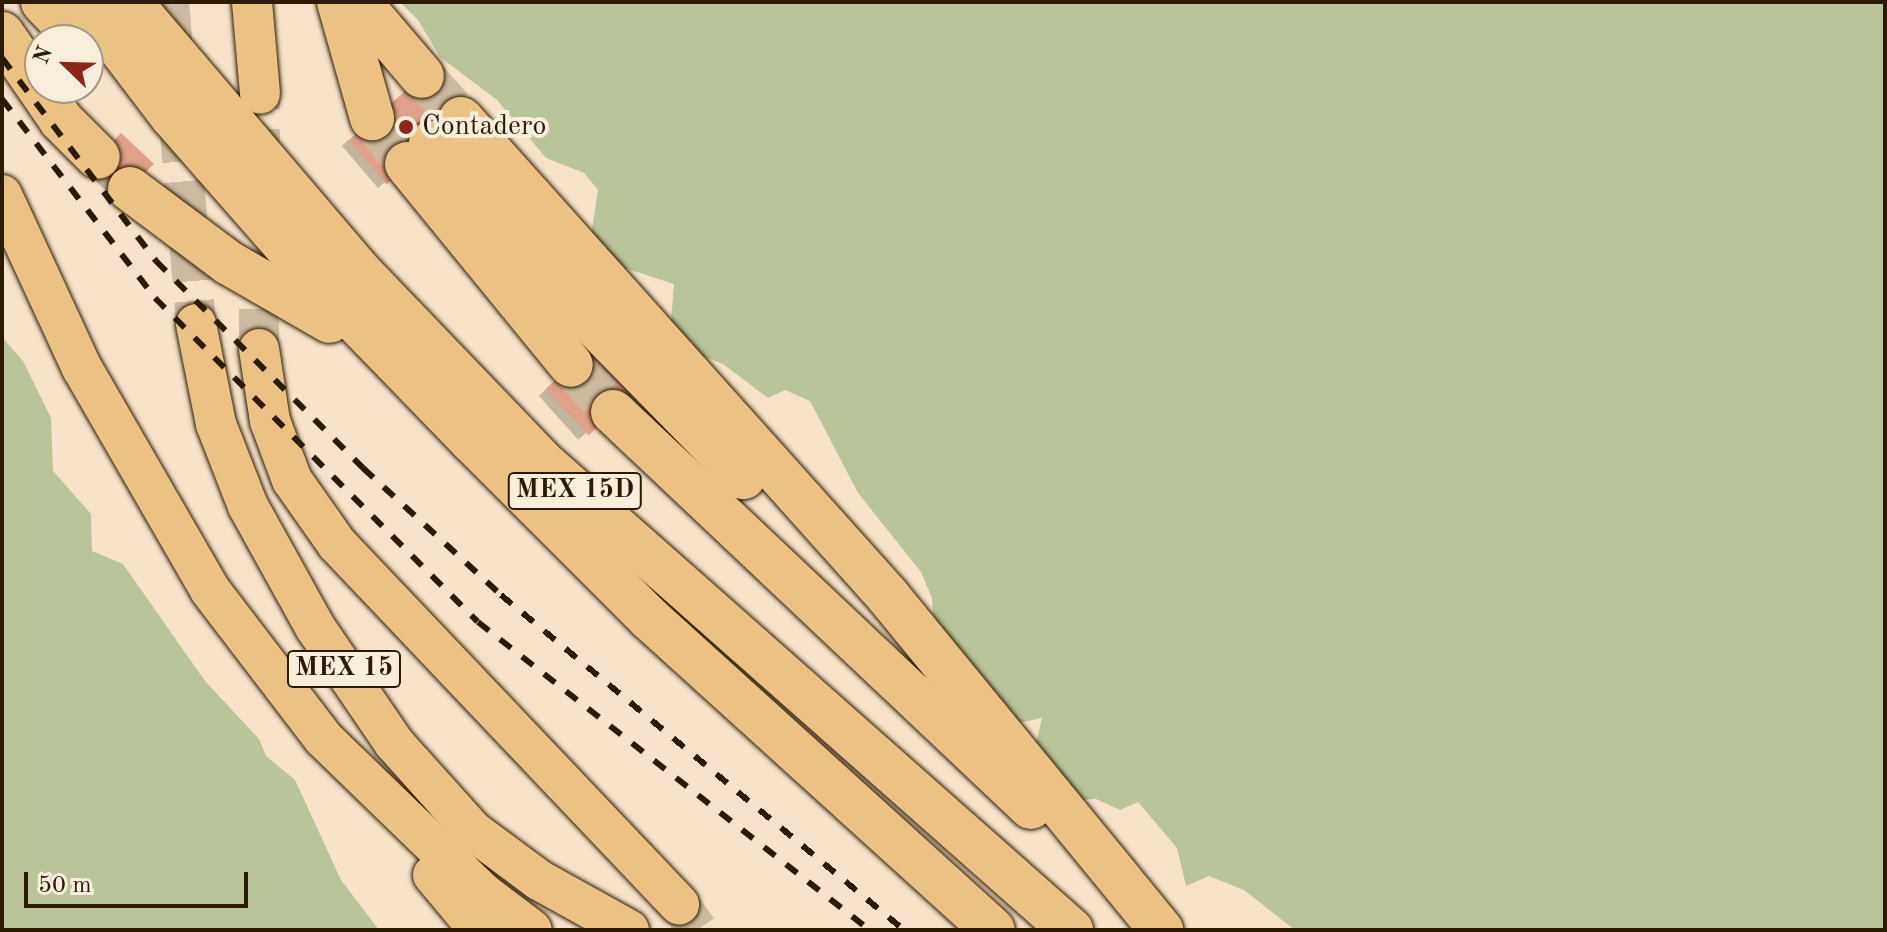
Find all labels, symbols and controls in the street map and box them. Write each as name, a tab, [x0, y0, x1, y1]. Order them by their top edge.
north arrow	[24, 24, 104, 104]
text: N	[30, 43, 57, 67]
place label: Contadero	[422, 110, 546, 144]
marker: Contadero	[397, 118, 415, 136]
road number: MEX 15D	[507, 469, 643, 513]
road number: MEX 15	[286, 647, 402, 691]
scale bar	[28, 856, 252, 906]
text: 50 m	[38, 874, 92, 898]

